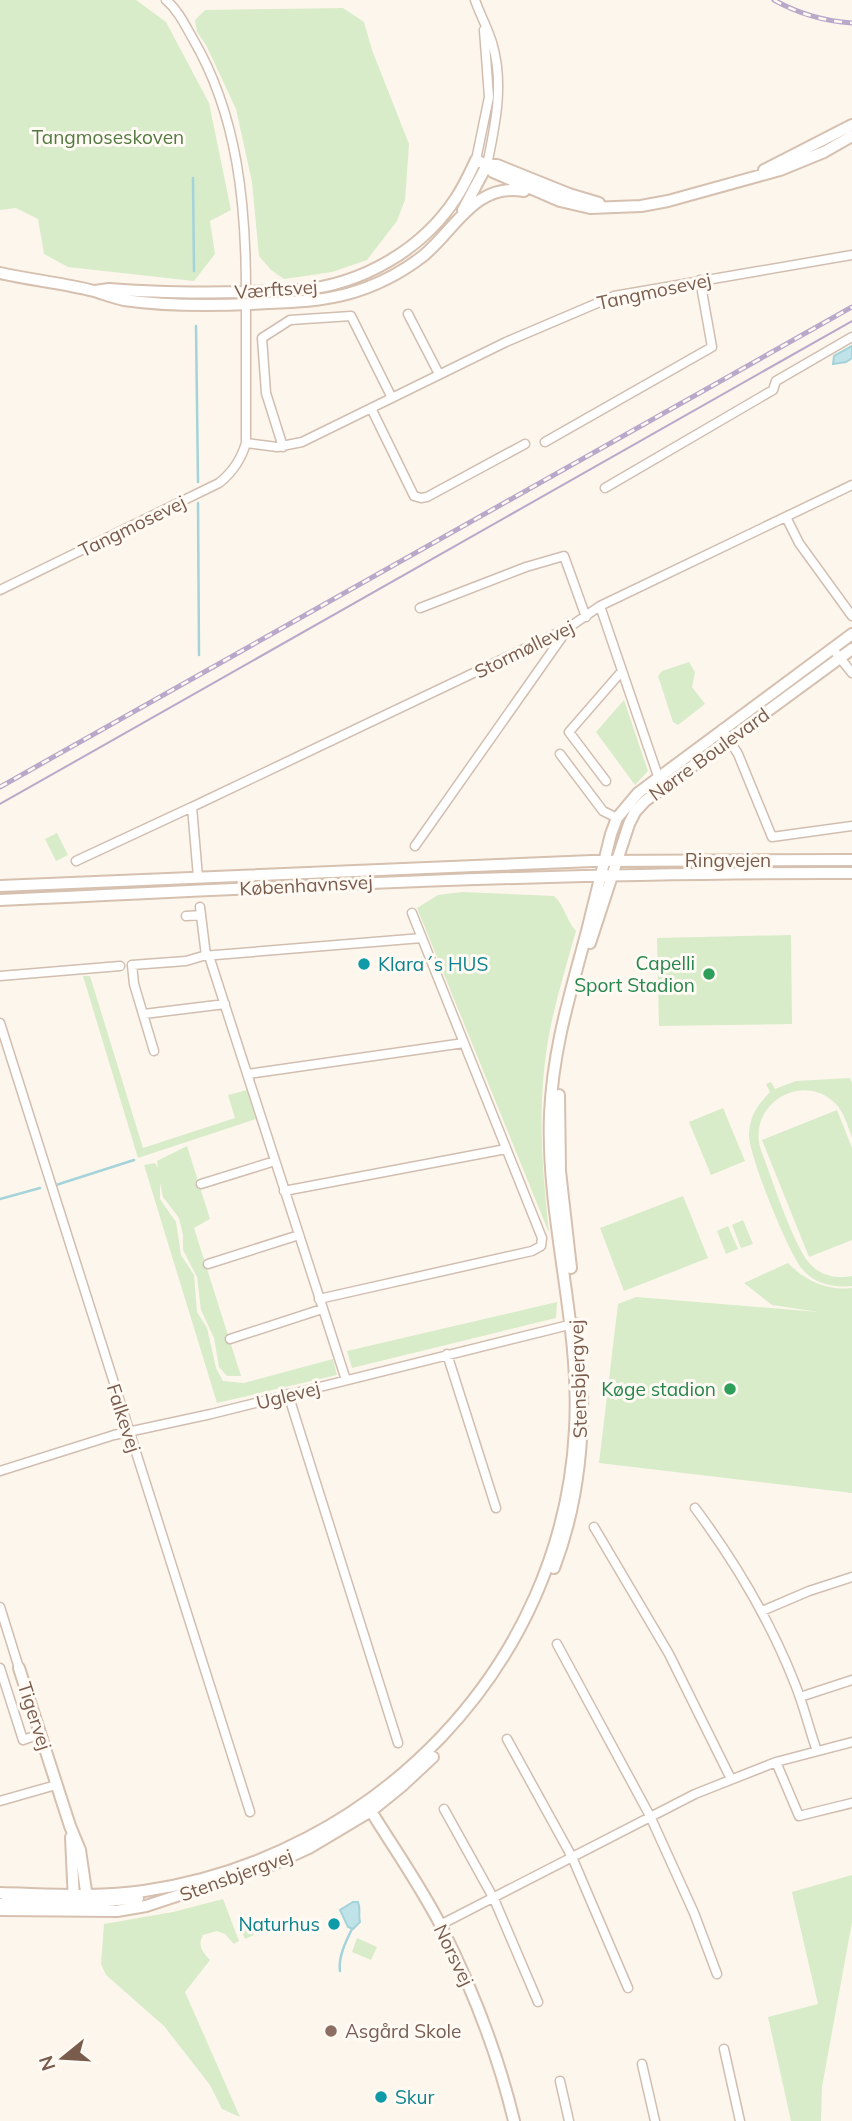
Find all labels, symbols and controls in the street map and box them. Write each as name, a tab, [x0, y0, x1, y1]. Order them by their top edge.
park label: Tangmoseskoven	[32, 125, 184, 149]
street label: Tangmosevej	[595, 267, 713, 315]
street label: Værftsvej	[234, 274, 318, 304]
street label: Tangmosevej	[75, 490, 189, 562]
street label: Stormøllevej	[470, 615, 578, 683]
street label: Nørre Boulevard	[644, 702, 774, 806]
street label: Ringvejen	[685, 848, 771, 872]
street label: Københavnsvej	[239, 870, 373, 900]
place label: Capelli Sport Stadion	[574, 951, 695, 997]
place label: Klara´s HUS	[378, 952, 488, 976]
marker: Klara´s HUS	[356, 956, 372, 972]
marker: Capelli Sport Stadion	[701, 966, 717, 982]
street label: Stensbjergvej	[564, 1319, 592, 1439]
street label: Uglevej	[254, 1376, 322, 1414]
place label: Køge stadion	[601, 1377, 716, 1401]
street label: Falkevej	[102, 1381, 146, 1455]
marker: Køge stadion	[722, 1381, 738, 1397]
street label: Tigervej	[13, 1679, 57, 1753]
street label: Stensbjergvej	[176, 1843, 296, 1907]
place label: Naturhus	[238, 1912, 320, 1936]
marker: Naturhus	[326, 1916, 342, 1932]
street label: Norsvej	[429, 1920, 479, 1990]
place label: Asgård Skole	[345, 2019, 461, 2043]
north arrow	[28, 2023, 98, 2093]
marker: Asgård Skole	[323, 2023, 339, 2039]
text: N	[33, 2053, 60, 2074]
place label: Skur	[395, 2085, 435, 2109]
marker: Skur	[373, 2089, 389, 2105]

